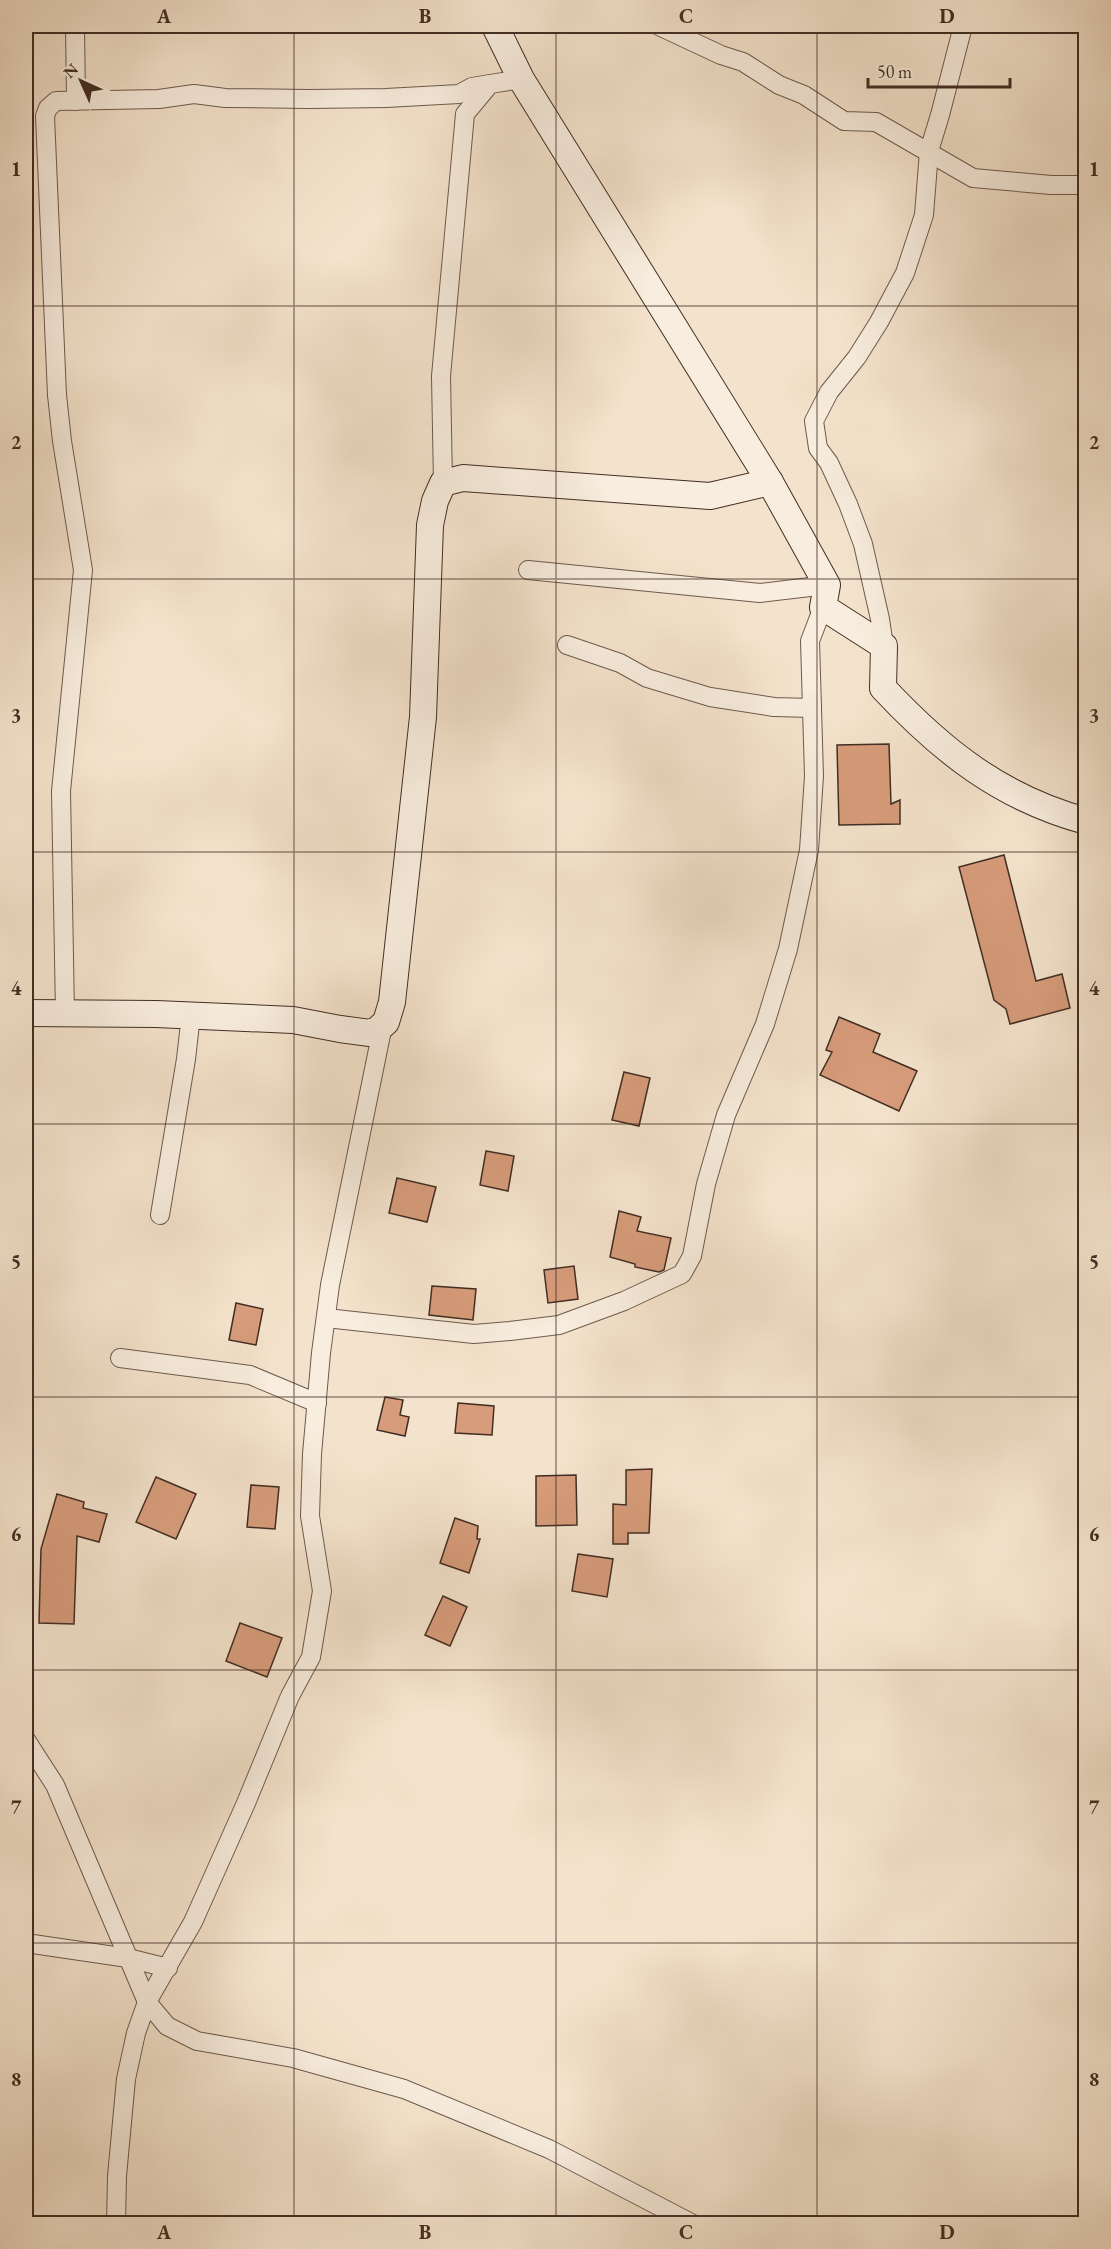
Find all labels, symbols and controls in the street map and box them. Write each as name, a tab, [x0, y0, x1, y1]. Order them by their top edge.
text: A	[156, 3, 172, 29]
text: B	[419, 3, 431, 29]
text: C	[679, 3, 693, 29]
text: D	[939, 3, 955, 29]
north arrow	[51, 51, 111, 111]
scale bar	[868, 51, 1010, 89]
text: N	[59, 59, 83, 83]
text: 50 m	[877, 60, 912, 83]
text: 1	[11, 156, 21, 182]
text: 1	[1089, 156, 1099, 182]
text: 2	[11, 429, 22, 455]
text: 2	[1089, 429, 1100, 455]
text: 3	[11, 702, 21, 728]
text: 3	[1089, 702, 1099, 728]
text: 4	[11, 975, 22, 1001]
text: 4	[1089, 975, 1100, 1001]
text: 5	[11, 1248, 21, 1274]
text: 5	[1089, 1248, 1099, 1274]
text: 6	[11, 1521, 22, 1547]
text: 6	[1089, 1521, 1100, 1547]
text: 7	[11, 1794, 22, 1820]
text: 7	[1089, 1794, 1100, 1820]
text: 8	[11, 2066, 21, 2092]
text: 8	[1089, 2066, 1099, 2092]
text: A	[156, 2219, 172, 2245]
text: B	[419, 2219, 431, 2245]
text: C	[679, 2219, 693, 2245]
text: D	[939, 2219, 955, 2245]

